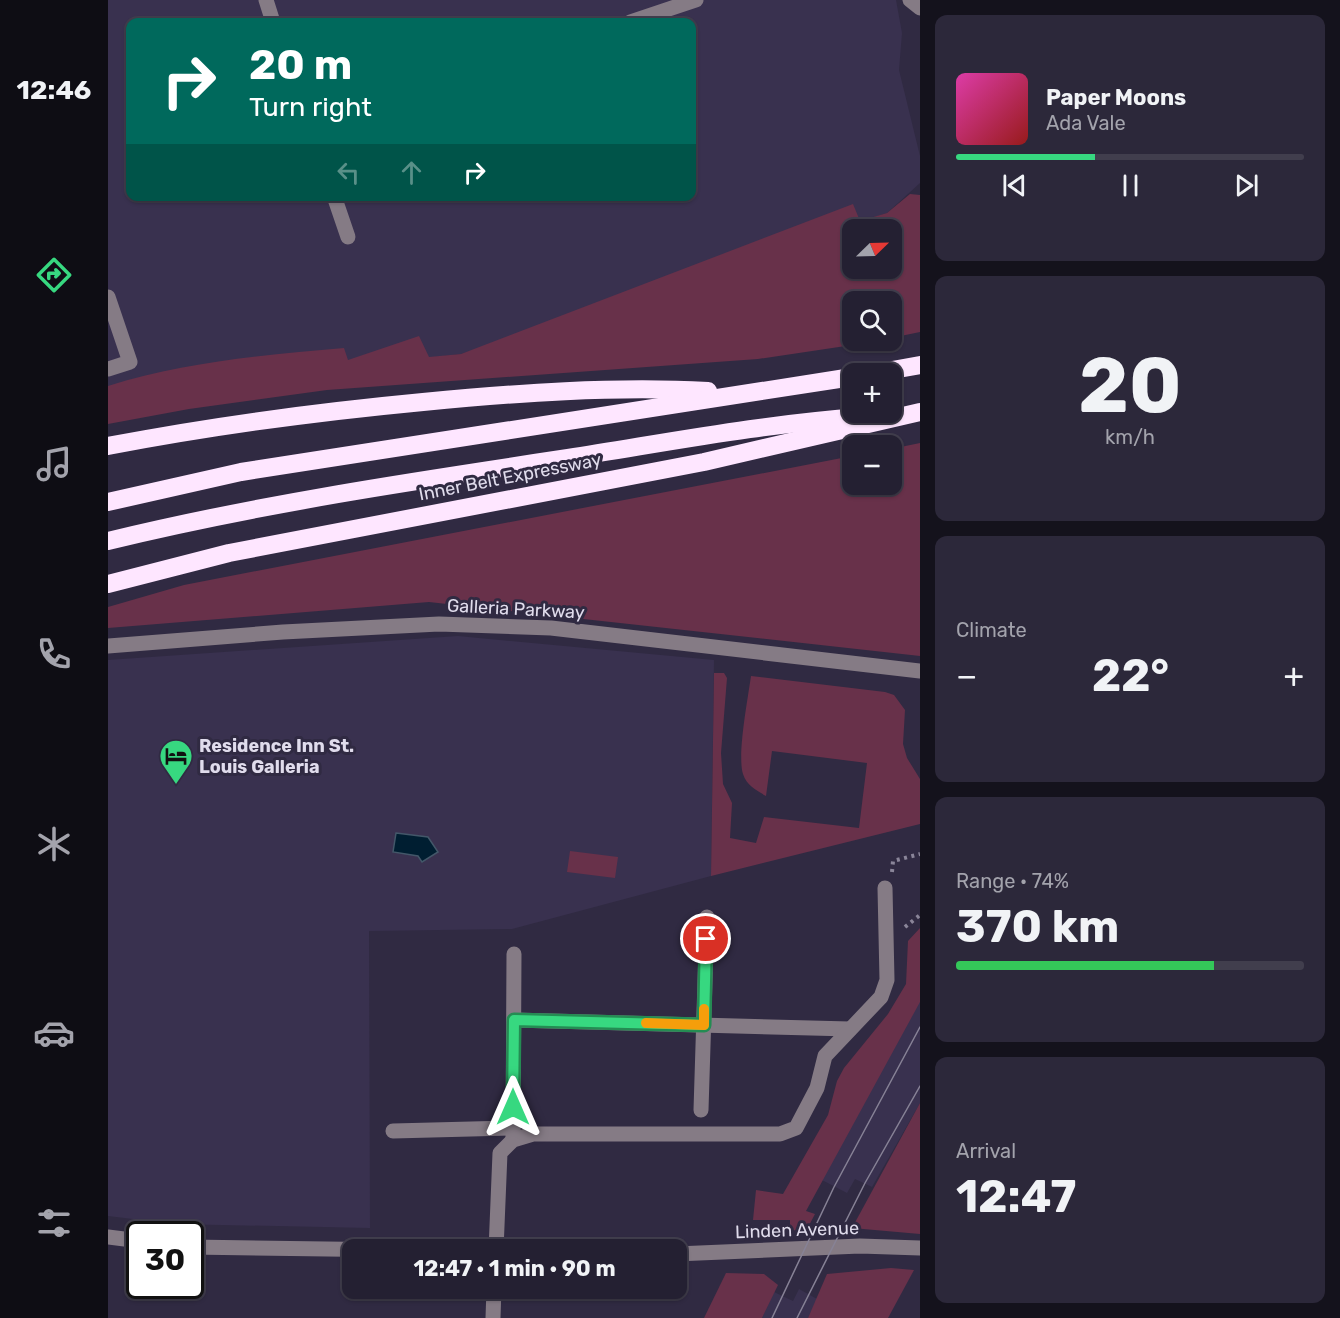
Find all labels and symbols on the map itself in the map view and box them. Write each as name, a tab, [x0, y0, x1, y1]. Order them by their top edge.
north arrow	[842, 219, 902, 279]
street label: Inner Belt Expressway	[417, 448, 603, 506]
street label: Galleria Parkway	[447, 594, 585, 624]
place label: Residence Inn St. Louis Galleria	[199, 735, 354, 778]
hotel icon: Residence Inn St. Louis Galleria	[158, 738, 194, 785]
pin	[680, 913, 731, 964]
position arrow	[481, 1075, 545, 1139]
street label: Linden Avenue	[735, 1217, 859, 1243]
speed limit sign: 30	[126, 1221, 204, 1299]

